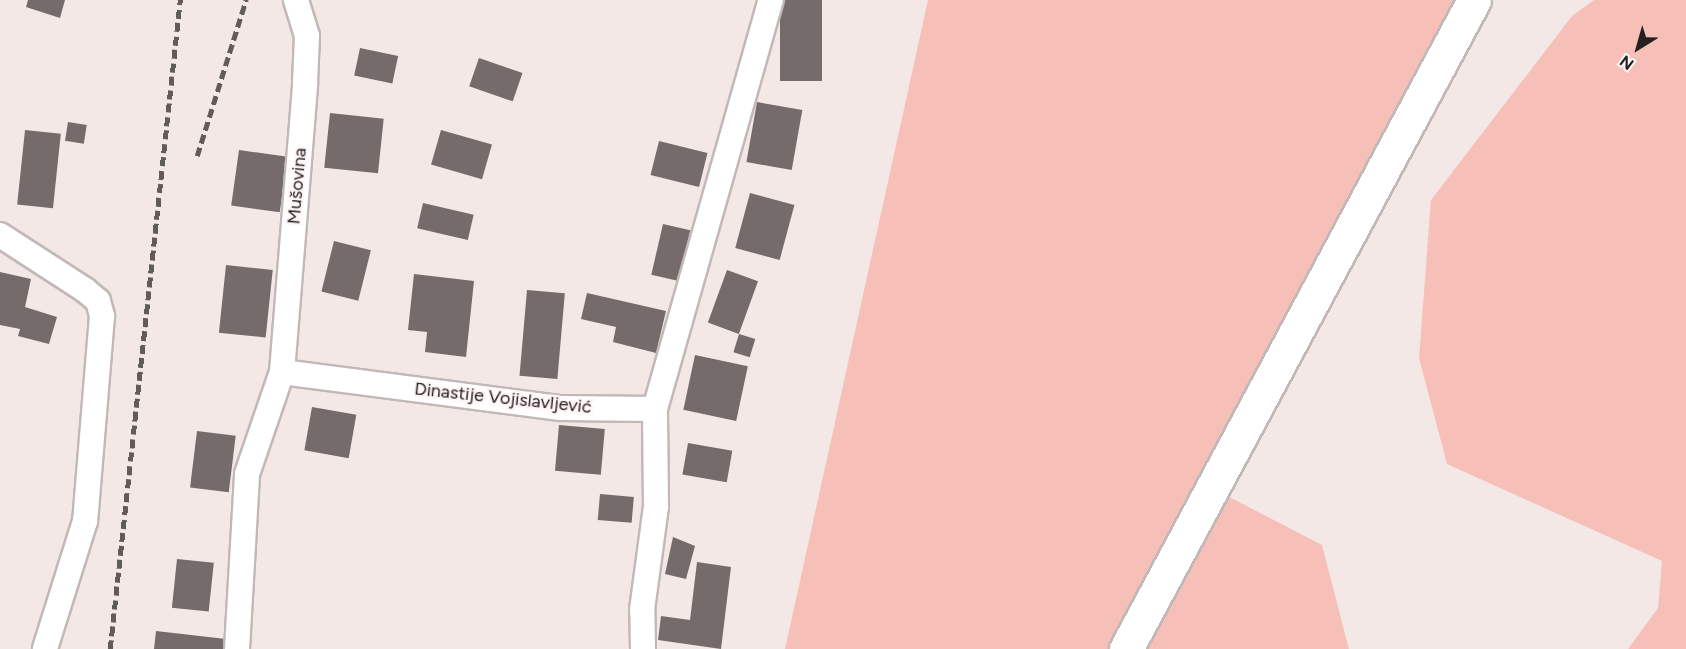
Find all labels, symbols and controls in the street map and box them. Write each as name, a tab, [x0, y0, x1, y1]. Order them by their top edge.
north arrow	[1608, 18, 1668, 78]
text: N	[1616, 51, 1638, 74]
street label: Mušovina	[283, 147, 311, 225]
street label: Dinastije Vojislavljević	[413, 378, 593, 418]

